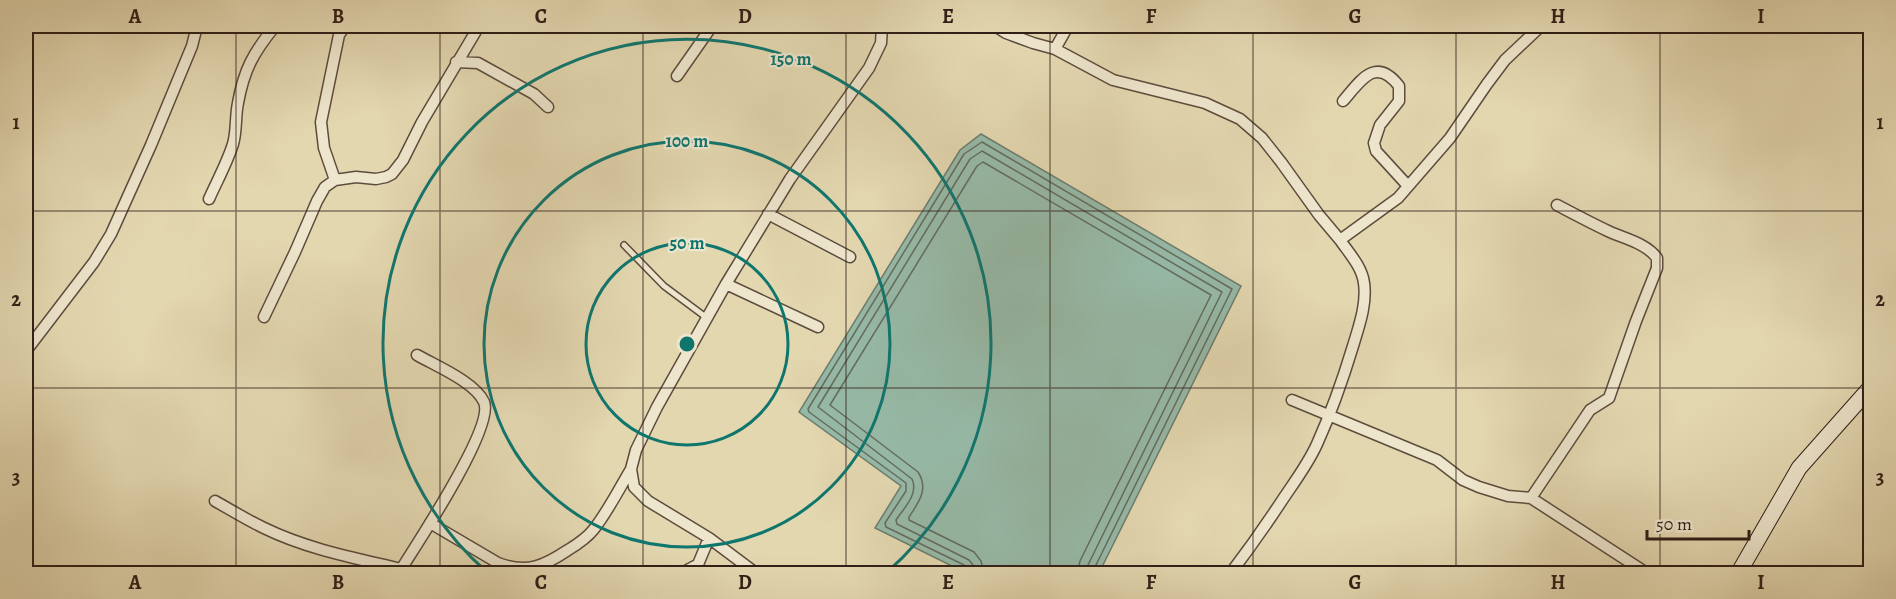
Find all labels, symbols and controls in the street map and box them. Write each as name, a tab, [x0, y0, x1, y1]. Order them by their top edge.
text: A	[128, 3, 142, 30]
text: B	[332, 3, 344, 30]
text: C	[535, 3, 547, 30]
text: D	[738, 3, 752, 30]
text: E	[942, 3, 954, 30]
text: F	[1146, 3, 1157, 30]
text: G	[1348, 3, 1362, 30]
text: H	[1551, 3, 1566, 30]
text: I	[1757, 3, 1765, 30]
text: 150 m	[770, 47, 812, 71]
text: 1	[12, 109, 20, 136]
text: 1	[1876, 109, 1884, 136]
text: 100 m	[666, 129, 708, 153]
text: 50 m	[670, 231, 704, 255]
text: 2	[11, 286, 21, 313]
text: 2	[1875, 286, 1885, 313]
centre of rings	[677, 334, 697, 354]
text: 3	[12, 464, 20, 491]
text: 3	[1876, 464, 1884, 491]
scale bar	[1647, 503, 1749, 541]
text: 50 m	[1656, 512, 1692, 536]
text: A	[128, 569, 142, 596]
text: B	[332, 569, 344, 596]
text: C	[535, 569, 547, 596]
text: D	[738, 569, 752, 596]
text: E	[942, 569, 954, 596]
text: F	[1146, 569, 1157, 596]
text: G	[1348, 569, 1362, 596]
text: H	[1551, 569, 1566, 596]
text: I	[1757, 569, 1765, 596]

